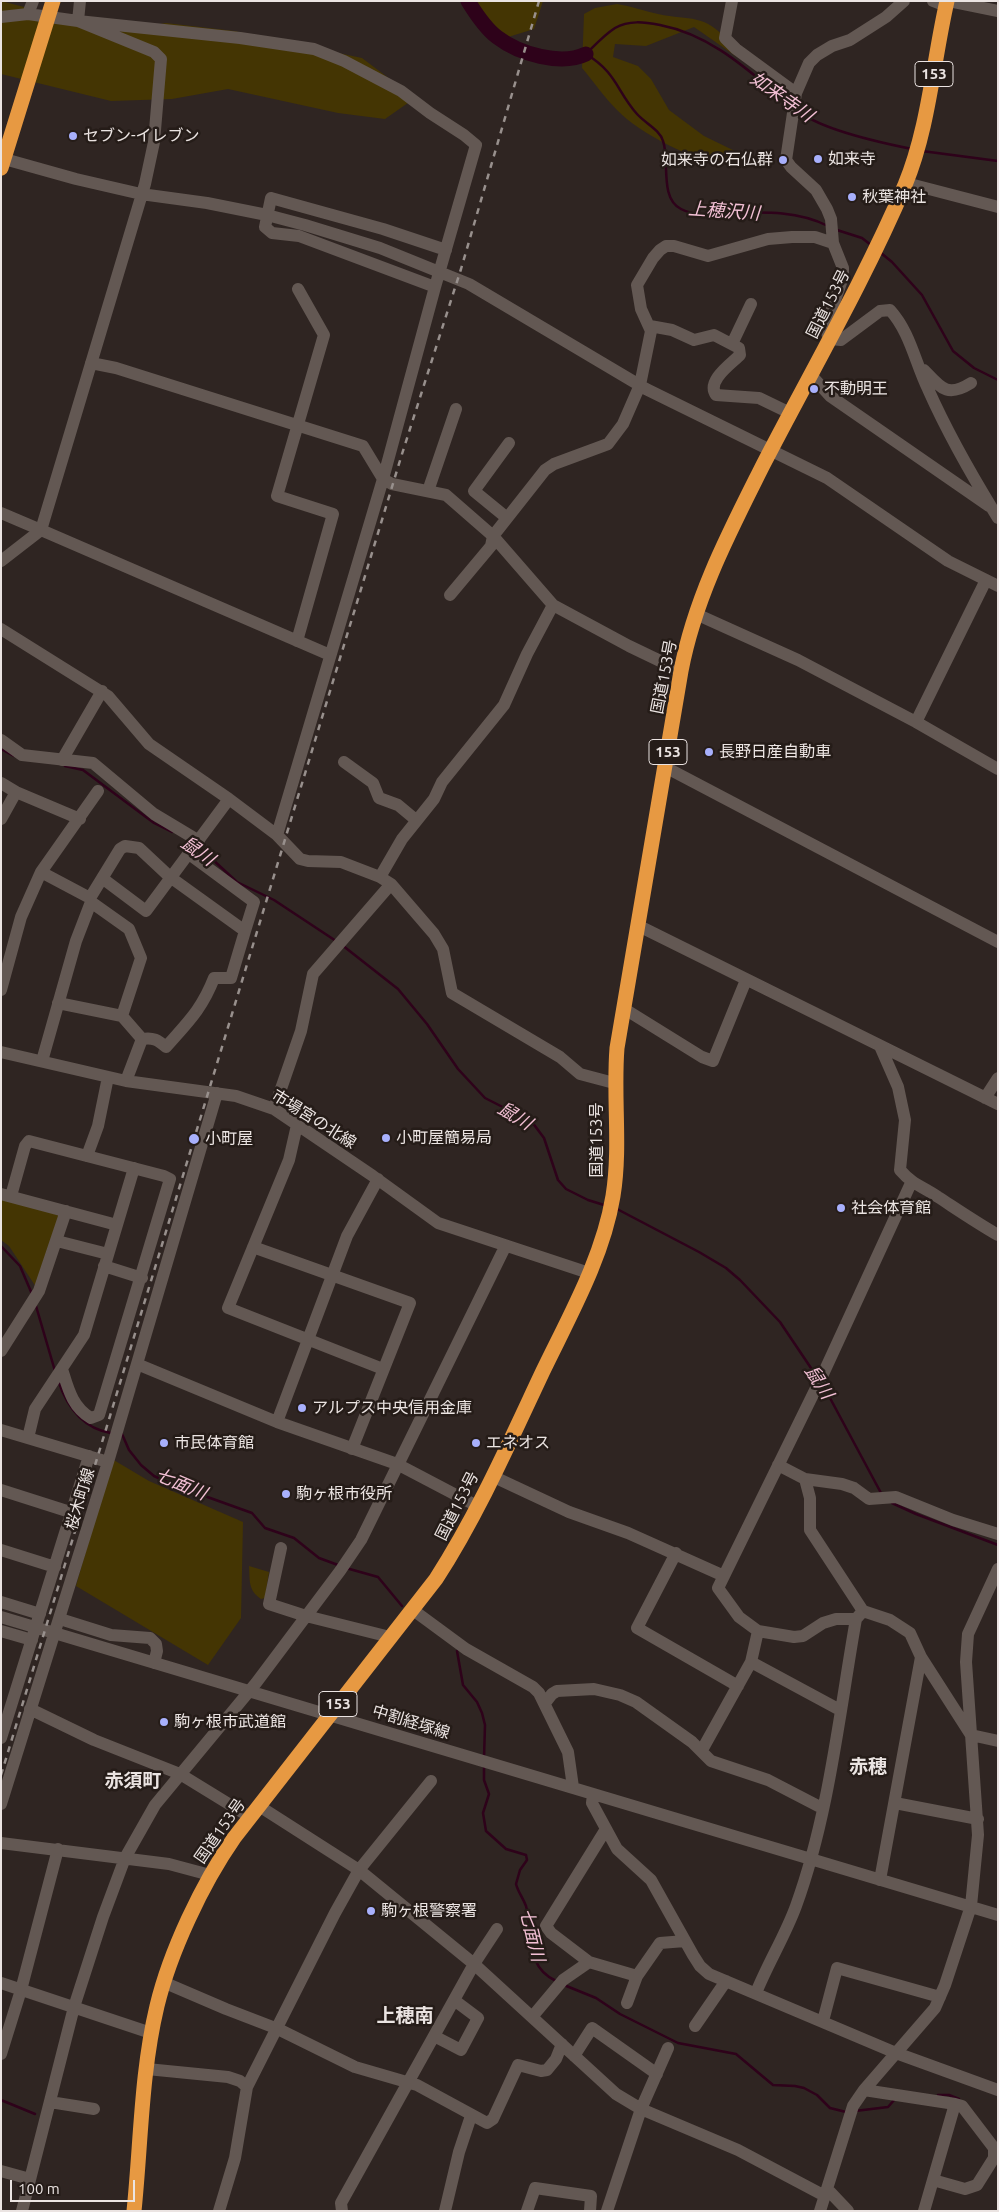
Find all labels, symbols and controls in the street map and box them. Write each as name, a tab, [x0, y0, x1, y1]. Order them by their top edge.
road number: 153	[915, 62, 953, 86]
water label: 如来寺川	[746, 68, 818, 126]
place label: セブン-イレブン	[83, 126, 200, 146]
marker: セブン-イレブン	[67, 130, 79, 142]
place label: 如来寺	[828, 149, 876, 169]
place label: 如来寺の石仏群	[661, 150, 773, 170]
marker: 如来寺	[812, 153, 824, 165]
marker: 如来寺の石仏群	[777, 154, 789, 166]
place label: 秋葉神社	[862, 187, 926, 207]
marker: 秋葉神社	[846, 191, 858, 203]
water label: 上穂沢川	[687, 198, 761, 224]
street label: 国道153号	[802, 266, 854, 342]
place label: 不動明王	[824, 379, 888, 399]
marker: 不動明王	[808, 383, 820, 395]
street label: 国道153号	[647, 638, 681, 716]
road number: 153	[649, 740, 687, 764]
place label: 長野日産自動車	[719, 742, 831, 762]
marker: 長野日産自動車	[703, 746, 715, 758]
water label: 鼠川	[177, 832, 219, 870]
street label: 市場宮の北線	[268, 1085, 360, 1153]
water label: 鼠川	[494, 1097, 536, 1135]
street label: 国道153号	[587, 1102, 607, 1178]
place label: 小町屋簡易局	[396, 1128, 492, 1148]
place label: 小町屋	[205, 1129, 253, 1149]
marker: 小町屋	[187, 1132, 201, 1146]
marker: 小町屋簡易局	[380, 1132, 392, 1144]
place label: 社会体育館	[851, 1198, 931, 1218]
marker: 社会体育館	[835, 1202, 847, 1214]
water label: 鼠川	[800, 1361, 838, 1403]
place label: アルプス中央信用金庫	[312, 1398, 472, 1418]
marker: アルプス中央信用金庫	[296, 1402, 308, 1414]
place label: 市民体育館	[174, 1433, 254, 1453]
place label: エネオス	[486, 1433, 550, 1453]
marker: 市民体育館	[158, 1437, 170, 1449]
marker: エネオス	[470, 1437, 482, 1449]
water label: 七面川	[152, 1464, 210, 1504]
street label: 桜木町線	[61, 1466, 99, 1532]
street label: 国道153号	[431, 1468, 483, 1544]
place label: 駒ヶ根市役所	[296, 1484, 392, 1504]
marker: 駒ヶ根市役所	[280, 1488, 292, 1500]
road number: 153	[319, 1692, 357, 1716]
street label: 中割経塚線	[370, 1701, 452, 1743]
place label: 駒ヶ根市武道館	[174, 1712, 286, 1732]
marker: 駒ヶ根市武道館	[158, 1716, 170, 1728]
district label: 赤穂	[849, 1756, 887, 1778]
district label: 赤須町	[105, 1770, 161, 1792]
street label: 国道153号	[191, 1795, 249, 1867]
place label: 駒ヶ根警察署	[381, 1901, 477, 1921]
marker: 駒ヶ根警察署	[365, 1905, 377, 1917]
water label: 七面川	[515, 1906, 549, 1964]
district label: 上穂南	[377, 2005, 433, 2027]
scale bar	[12, 2170, 138, 2202]
text: 100 m	[18, 2180, 60, 2197]

